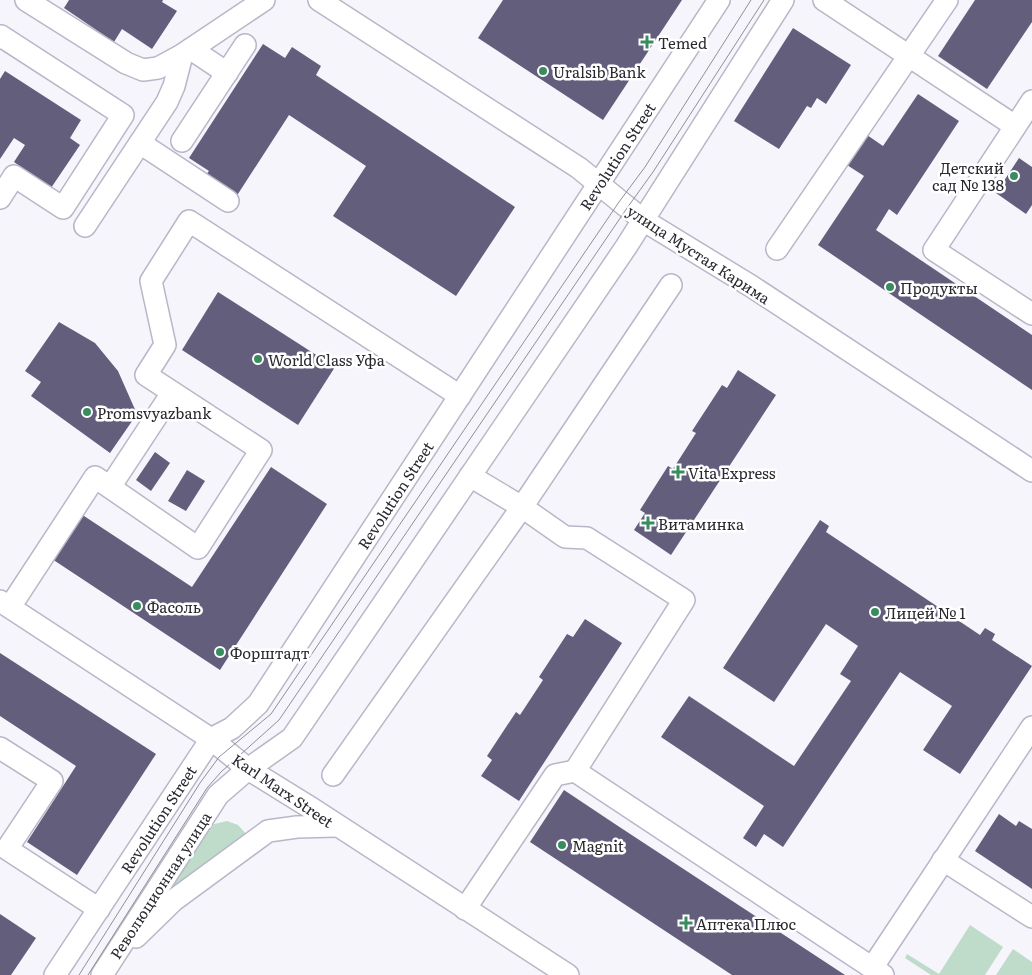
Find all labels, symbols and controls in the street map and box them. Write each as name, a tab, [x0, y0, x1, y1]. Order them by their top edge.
place label: Temed	[658, 31, 707, 54]
marker: Temed	[640, 35, 654, 49]
place label: Uralsib Bank	[553, 60, 646, 83]
marker: Uralsib Bank	[537, 65, 549, 77]
street label: Revolution Street	[573, 98, 661, 214]
place label: Детский сад № 138	[932, 156, 1004, 196]
marker: Детский сад № 138	[1008, 170, 1020, 182]
street label: улица Мустая Карима	[623, 199, 776, 310]
place label: Продукты	[900, 276, 978, 299]
marker: Продукты	[884, 281, 896, 293]
place label: World Class Уфа	[268, 348, 386, 371]
marker: World Class Уфа	[252, 353, 264, 365]
place label: Promsvyazbank	[97, 401, 212, 424]
marker: Promsvyazbank	[81, 406, 93, 418]
street label: Revolution Street	[351, 437, 439, 553]
place label: Vita Express	[688, 461, 776, 484]
marker: Vita Express	[672, 466, 684, 478]
place label: Витаминка	[658, 512, 745, 535]
marker: Витаминка	[642, 517, 654, 529]
place label: Фасоль	[147, 595, 201, 618]
marker: Фасоль	[131, 600, 143, 612]
place label: Лицей № 1	[885, 601, 966, 624]
marker: Лицей № 1	[869, 606, 881, 618]
place label: Форштадт	[230, 641, 310, 664]
marker: Форштадт	[214, 646, 226, 658]
street label: Karl Marx Street	[228, 747, 338, 833]
street label: Revolution Street	[114, 761, 202, 877]
street label: Революционная улица	[104, 806, 217, 963]
place label: Magnit	[572, 834, 624, 857]
marker: Magnit	[556, 839, 568, 851]
place label: Аптека Плюс	[696, 912, 797, 935]
marker: Аптека Плюс	[680, 917, 692, 929]

